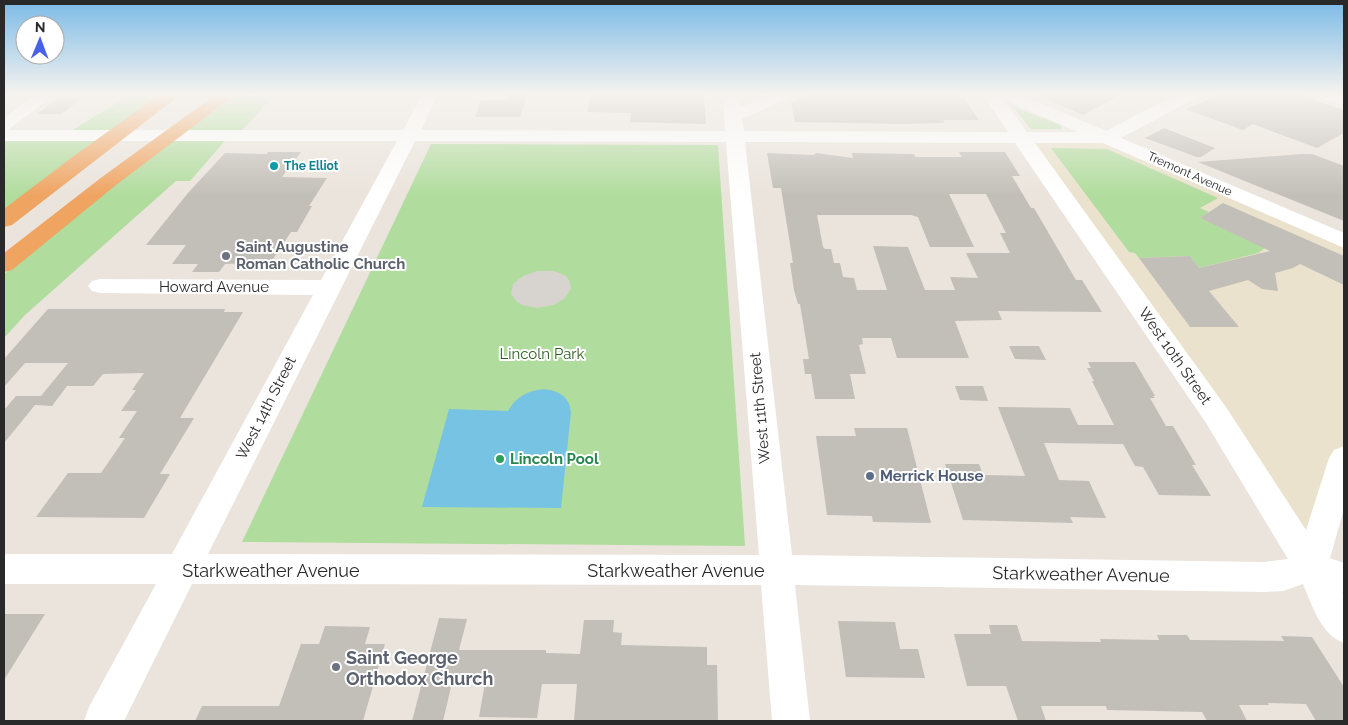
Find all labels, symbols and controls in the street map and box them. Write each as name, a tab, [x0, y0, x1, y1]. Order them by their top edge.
north arrow	[15, 15, 65, 65]
text: N	[35, 19, 46, 35]
street label: Tremont Avenue	[1145, 149, 1235, 199]
place label: The Elliot	[284, 159, 339, 173]
marker: The Elliot	[268, 160, 280, 172]
place label: Saint Augustine Roman Catholic Church	[236, 238, 405, 273]
marker: Saint Augustine Roman Catholic Church	[220, 250, 232, 262]
street label: Howard Avenue	[159, 278, 269, 296]
street label: West 10th Street	[1135, 304, 1215, 408]
park label: Lincoln Park	[499, 345, 585, 363]
street label: West 11th Street	[746, 352, 774, 464]
street label: West 14th Street	[232, 353, 300, 463]
place label: Lincoln Pool	[510, 450, 599, 468]
marker: Lincoln Pool	[494, 453, 506, 465]
place label: Merrick House	[880, 467, 984, 485]
marker: Merrick House	[864, 470, 876, 482]
street label: Starkweather Avenue	[182, 560, 360, 581]
street label: Starkweather Avenue	[587, 560, 765, 581]
street label: Starkweather Avenue	[992, 562, 1170, 586]
place label: Saint George Orthodox Church	[346, 647, 493, 689]
marker: Saint George Orthodox Church	[330, 661, 342, 673]

